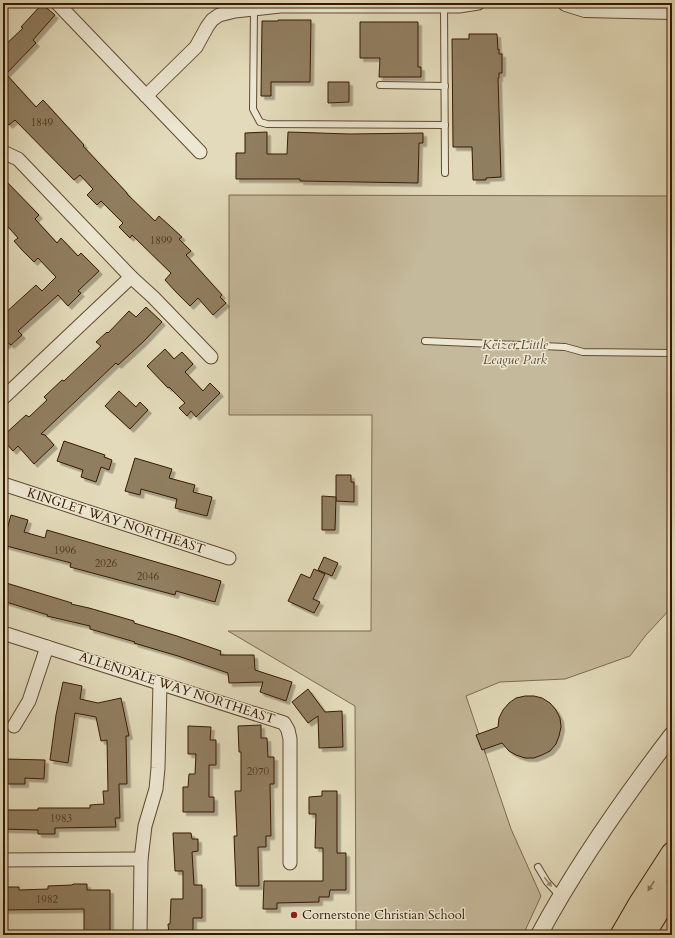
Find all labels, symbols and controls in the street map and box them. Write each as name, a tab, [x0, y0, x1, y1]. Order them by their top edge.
house number: 1849	[31, 115, 54, 130]
house number: 1899	[150, 233, 173, 248]
park label: Keizer Little League Park	[482, 336, 549, 369]
street label: KINGLET WAY NORTHEAST	[25, 484, 208, 558]
house number: 1996	[54, 543, 77, 558]
house number: 2026	[95, 556, 118, 571]
house number: 2046	[137, 569, 160, 584]
street label: ALLENDALE WAY NORTHEAST	[77, 648, 278, 728]
house number: 2070	[247, 764, 270, 779]
house number: 1983	[50, 811, 73, 826]
one-way arrow	[544, 877, 553, 888]
one-way arrow	[647, 880, 654, 891]
house number: 1982	[36, 892, 59, 907]
place label: Cornerstone Christian School	[302, 906, 466, 924]
marker: Cornerstone Christian School	[289, 910, 299, 920]

